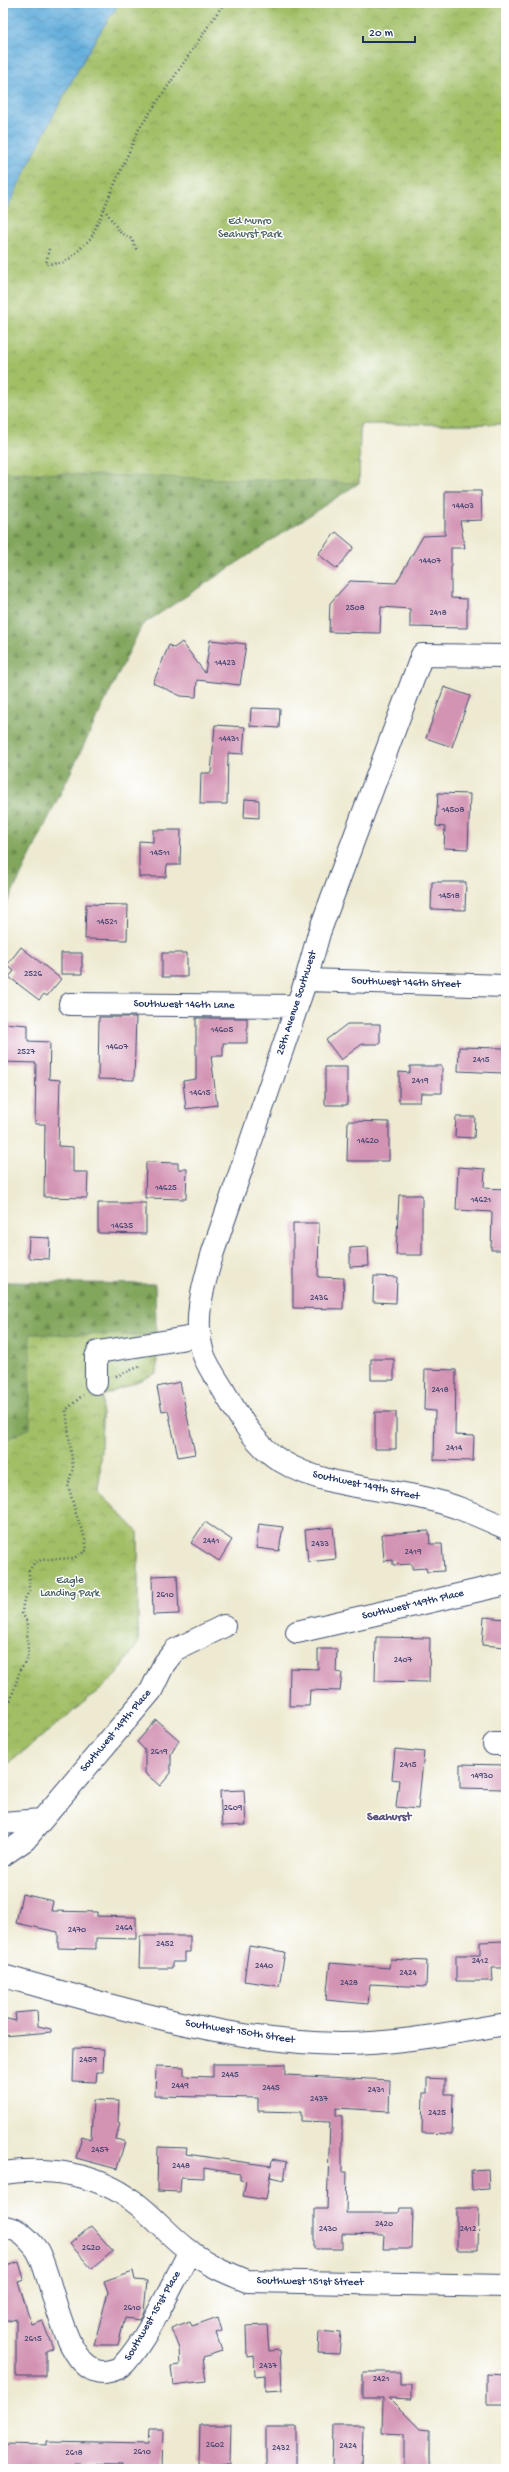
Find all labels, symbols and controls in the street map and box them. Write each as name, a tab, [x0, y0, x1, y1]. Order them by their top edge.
scale bar	[363, 18, 415, 44]
text: 20 m	[369, 27, 394, 41]
park label: Ed Munro Seahurst Park	[218, 216, 283, 241]
house number: 14403	[451, 501, 474, 512]
house number: 14407	[418, 556, 441, 567]
house number: 2508	[345, 603, 365, 614]
house number: 2418	[429, 608, 447, 619]
house number: 14423	[213, 658, 236, 669]
house number: 14431	[218, 734, 240, 745]
house number: 14508	[441, 805, 464, 816]
house number: 14511	[149, 848, 170, 859]
house number: 14518	[437, 891, 460, 902]
house number: 14521	[96, 917, 118, 928]
street label: 25th Avenue Southwest	[274, 948, 320, 1057]
house number: 2526	[24, 969, 42, 980]
street label: Southwest 146th Street	[351, 975, 462, 991]
street label: Southwest 146th Lane	[133, 998, 235, 1012]
house number: 14605	[210, 1025, 233, 1036]
house number: 14607	[105, 1042, 128, 1053]
house number: 2527	[17, 1047, 35, 1058]
house number: 2415	[472, 1055, 490, 1066]
house number: 2419	[412, 1076, 429, 1087]
house number: 14615	[189, 1088, 211, 1099]
house number: 14620	[356, 1136, 379, 1147]
house number: 14625	[154, 1183, 177, 1194]
house number: 14621	[470, 1195, 492, 1206]
house number: 14635	[110, 1221, 133, 1232]
house number: 2436	[310, 1293, 328, 1304]
house number: 2418	[431, 1385, 449, 1396]
house number: 2414	[446, 1443, 463, 1454]
street label: Southwest 149th Street	[311, 1469, 422, 1504]
house number: 2441	[203, 1536, 220, 1547]
house number: 2433	[311, 1539, 329, 1550]
house number: 2419	[405, 1547, 422, 1558]
park label: Eagle Landing Park	[40, 1575, 101, 1600]
street label: Southwest 149th Place	[361, 1587, 465, 1623]
house number: 2610	[156, 1590, 174, 1601]
house number: 2407	[394, 1655, 413, 1666]
street label: Southwest 149th Place	[78, 1687, 154, 1775]
house number: 2619	[150, 1747, 168, 1758]
house number: 2415	[399, 1760, 417, 1771]
house number: 14930	[470, 1771, 493, 1782]
house number: 2609	[224, 1803, 243, 1814]
district label: Seahurst	[367, 1811, 412, 1825]
house number: 2464	[115, 1923, 133, 1934]
house number: 2470	[68, 1925, 86, 1936]
house number: 2452	[156, 1939, 174, 1950]
house number: 2412	[472, 1956, 489, 1967]
house number: 2440	[255, 1961, 273, 1972]
house number: 2424	[399, 1968, 417, 1979]
house number: 2428	[340, 1978, 358, 1989]
street label: Southwest 150th Street	[184, 2017, 297, 2047]
house number: 2459	[79, 2055, 97, 2066]
house number: 2445	[221, 2070, 239, 2081]
house number: 2449	[171, 2081, 189, 2092]
house number: 2445	[262, 2083, 280, 2094]
house number: 2431	[368, 2085, 385, 2096]
house number: 2437	[310, 2094, 328, 2105]
house number: 2425	[428, 2108, 446, 2119]
house number: 2457	[91, 2145, 109, 2156]
house number: 2448	[172, 2161, 190, 2172]
house number: 2420	[375, 2219, 393, 2230]
house number: 2430	[319, 2224, 337, 2235]
house number: 2412	[460, 2224, 477, 2235]
house number: 2620	[82, 2243, 100, 2254]
street label: Southwest 151st Place	[122, 2269, 184, 2363]
street label: Southwest 151st Street	[256, 2275, 365, 2289]
house number: 2610	[123, 2303, 141, 2314]
house number: 2615	[24, 2334, 42, 2345]
house number: 2437	[259, 2361, 277, 2372]
house number: 2421	[373, 2374, 390, 2385]
house number: 2602	[206, 2440, 225, 2451]
house number: 2424	[339, 2441, 357, 2452]
house number: 2432	[272, 2443, 290, 2454]
house number: 2610	[133, 2447, 151, 2458]
house number: 2618	[65, 2448, 83, 2459]

